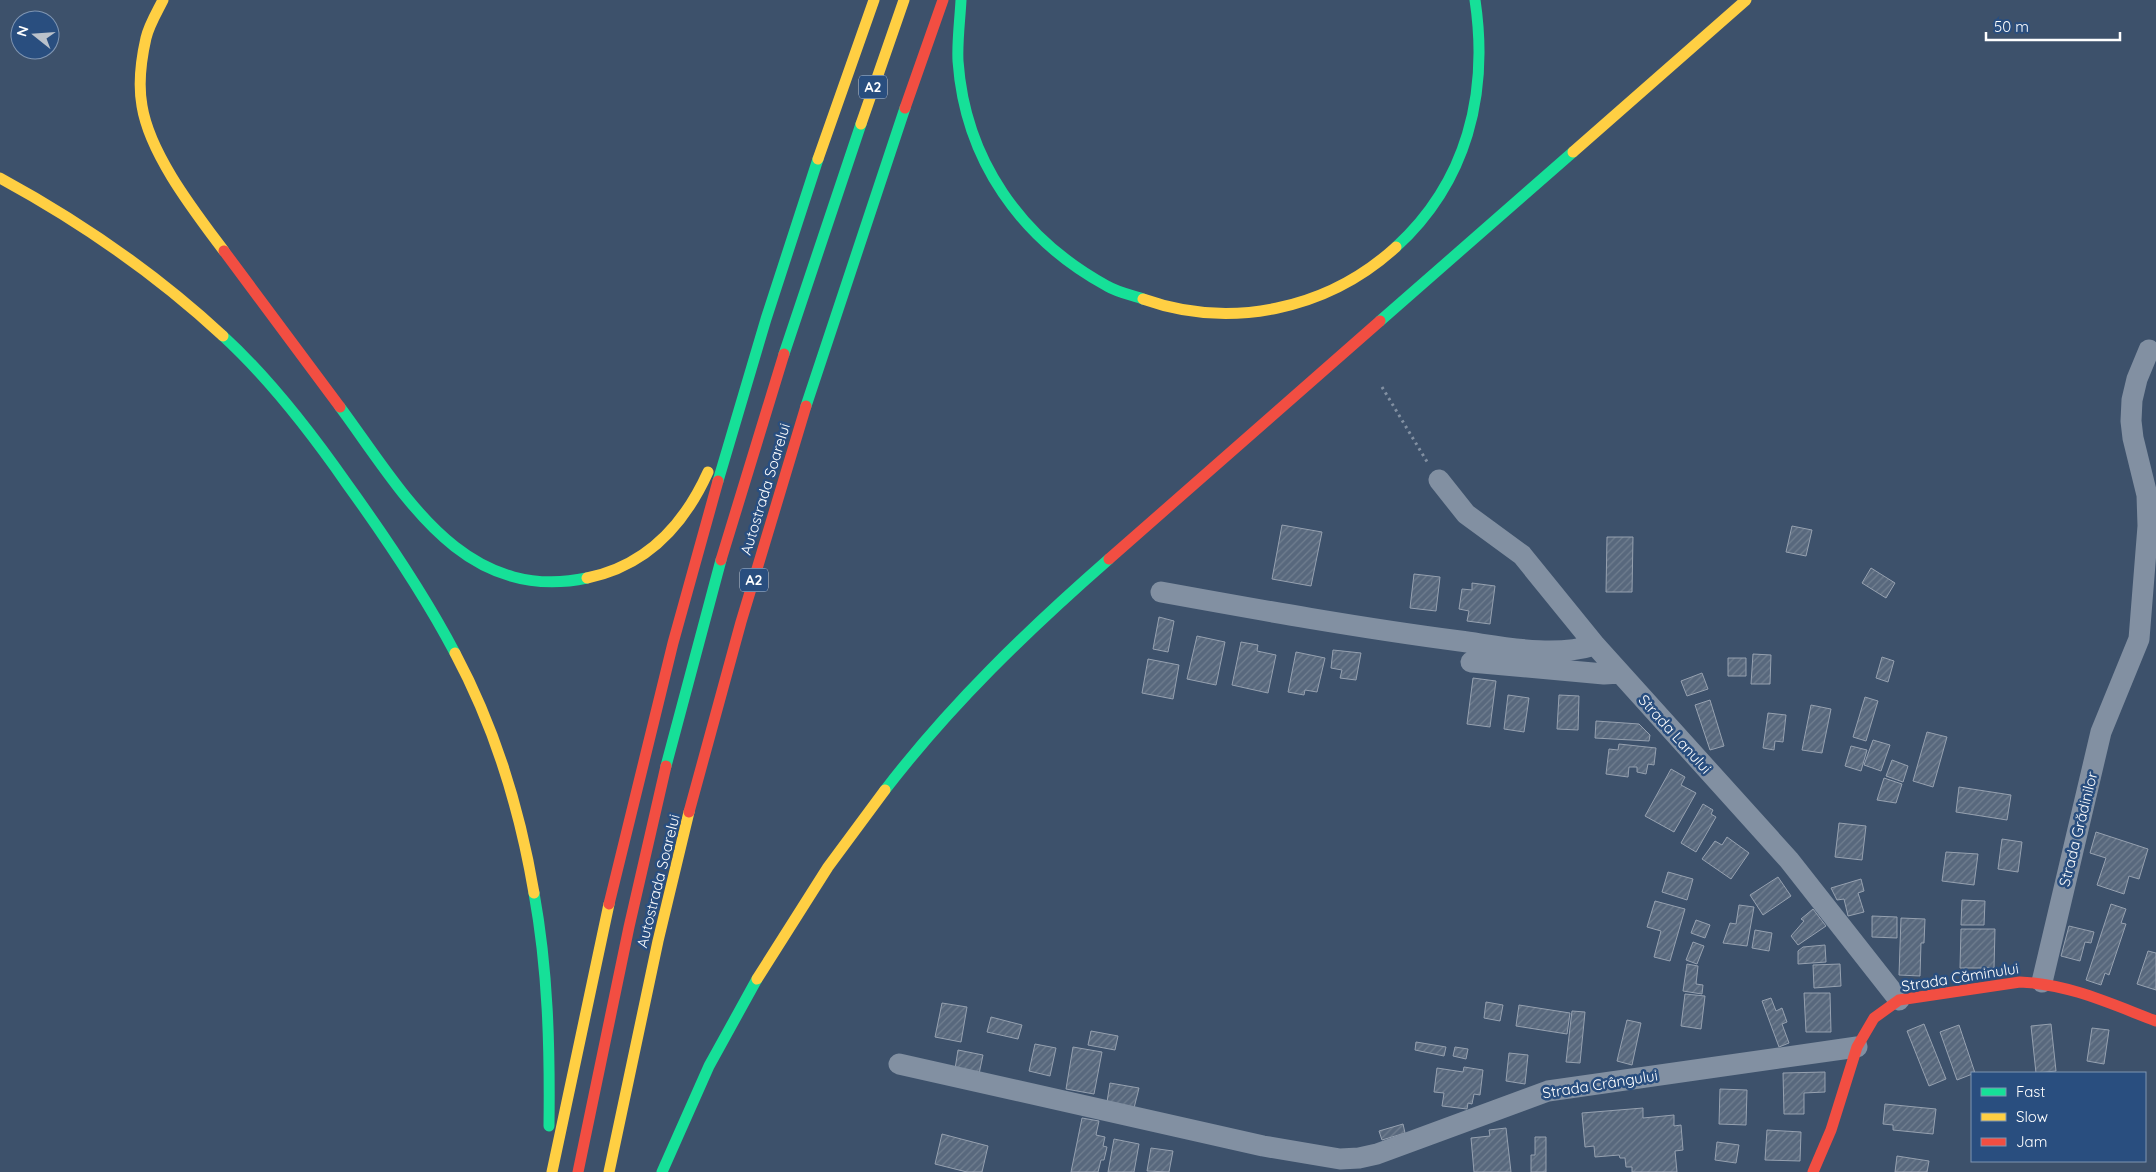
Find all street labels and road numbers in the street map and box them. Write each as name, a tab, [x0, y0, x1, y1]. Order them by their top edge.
road number: A2	[859, 75, 887, 98]
street label: Autostrada Soarelui	[736, 421, 794, 557]
road number: A2	[740, 568, 768, 592]
street label: Strada Lanului	[1635, 691, 1715, 777]
street label: Strada Grădinilor	[2055, 769, 2102, 889]
street label: Autostrada Soarelui	[632, 812, 684, 950]
street label: Strada Căminului	[1900, 958, 2020, 996]
street label: Strada Crângului	[1541, 1066, 1659, 1102]

